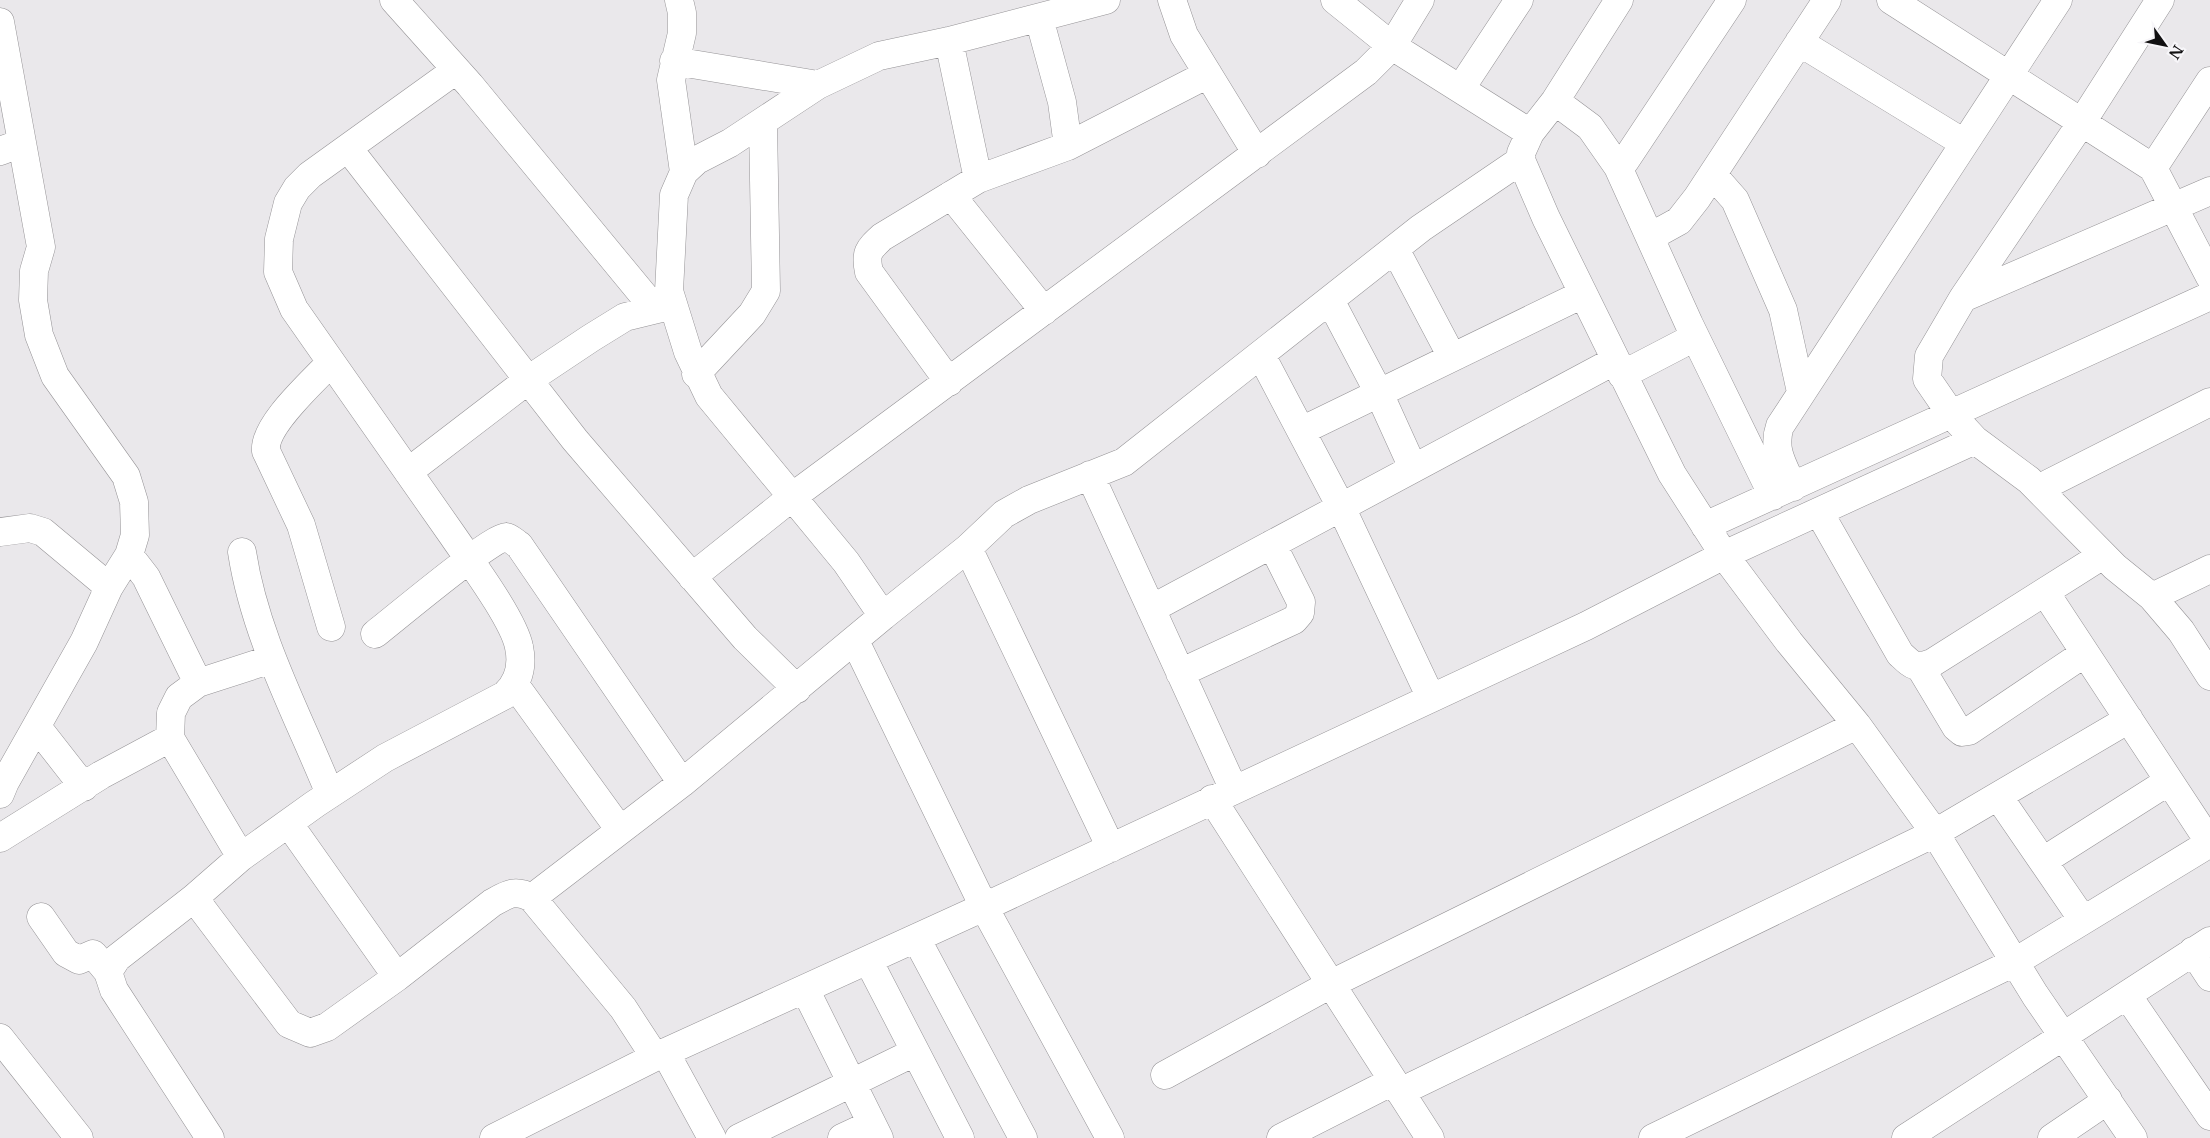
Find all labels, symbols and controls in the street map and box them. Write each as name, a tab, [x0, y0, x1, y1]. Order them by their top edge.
north arrow	[2140, 20, 2190, 70]
text: N	[2165, 42, 2187, 63]

